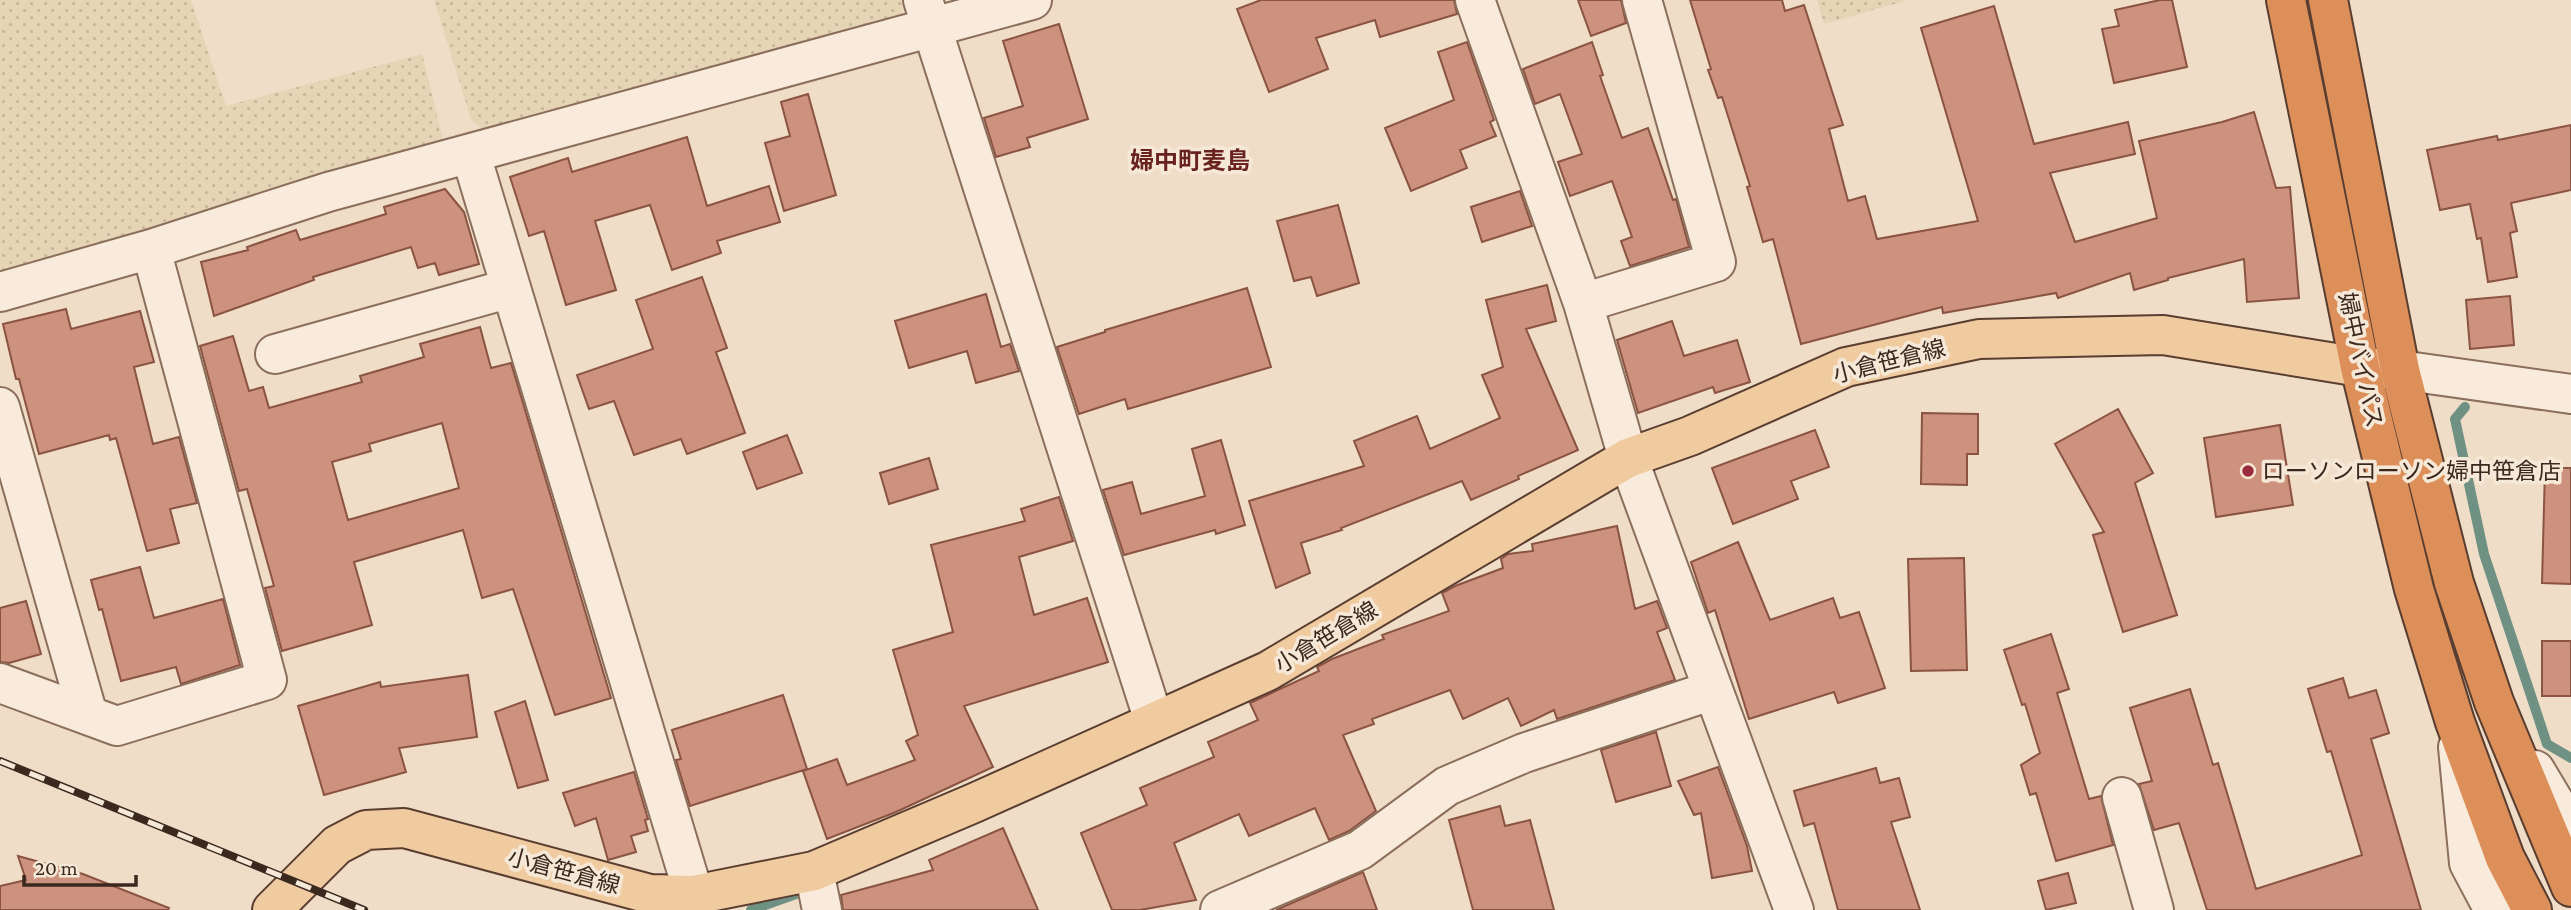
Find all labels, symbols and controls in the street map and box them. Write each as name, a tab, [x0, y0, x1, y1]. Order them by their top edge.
district label: 婦中町麦島	[1130, 147, 1250, 174]
street label: 婦中バイパス	[2334, 290, 2388, 430]
street label: 小倉笹倉線	[1830, 334, 1948, 388]
place label: ローソンローソン婦中笹倉店	[2262, 458, 2561, 484]
marker: ローソンローソン婦中笹倉店	[2240, 463, 2256, 479]
street label: 小倉笹倉線	[1270, 596, 1382, 678]
scale bar	[24, 844, 136, 888]
street label: 小倉笹倉線	[505, 844, 623, 898]
text: 20 m	[35, 856, 78, 880]

